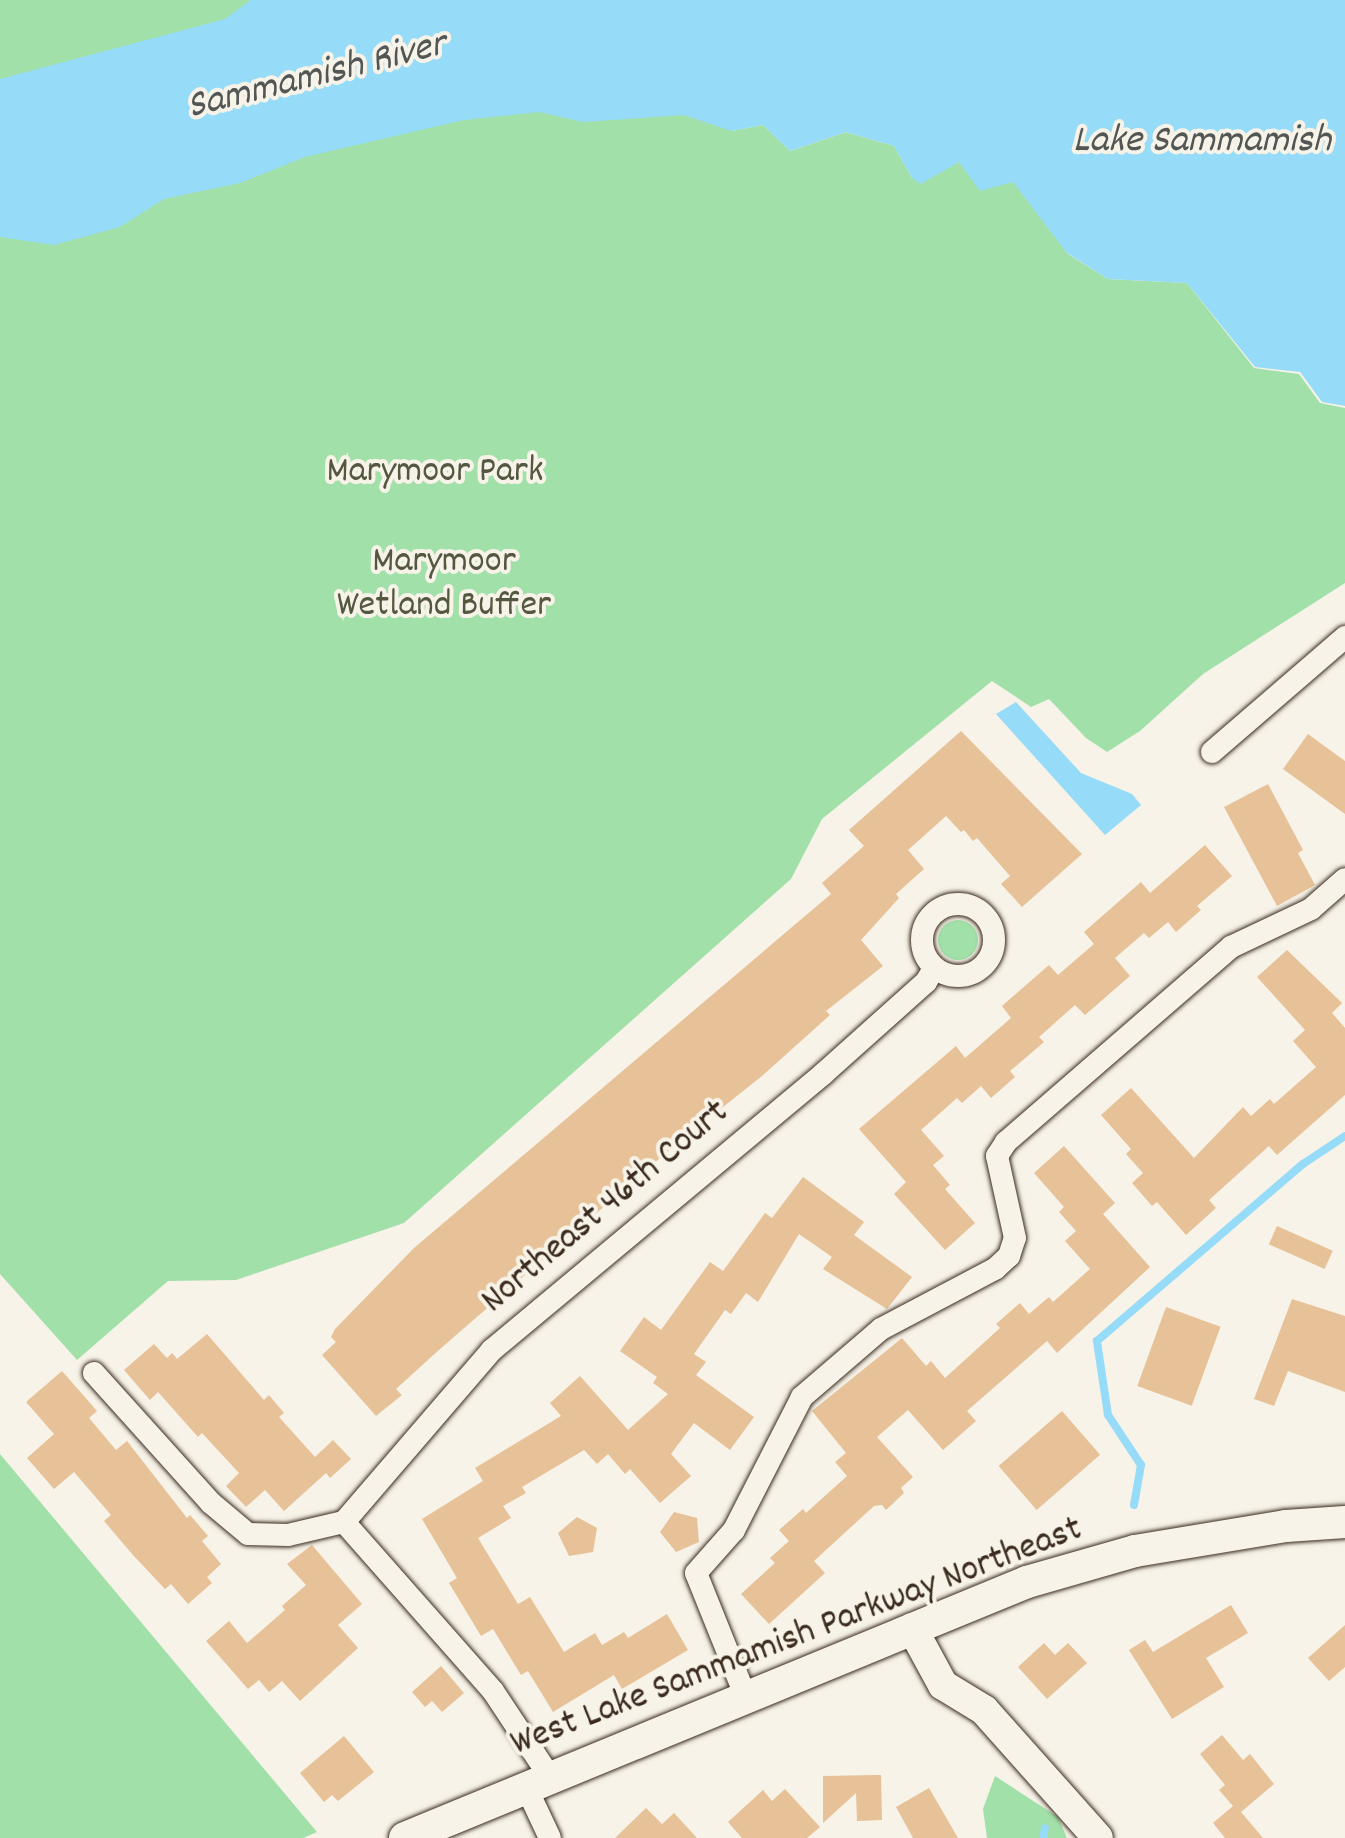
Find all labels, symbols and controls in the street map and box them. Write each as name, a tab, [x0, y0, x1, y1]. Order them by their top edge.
water label: Sammamish River	[183, 23, 451, 133]
water label: Lake Sammamish	[1073, 119, 1331, 167]
park label: Marymoor Park	[326, 450, 544, 496]
park label: Marymoor Wetland Buffer	[337, 540, 551, 630]
street label: Northeast 46th Court	[473, 1091, 739, 1325]
street label: West Lake Sammamish Parkway Northeast	[505, 1508, 1089, 1768]

